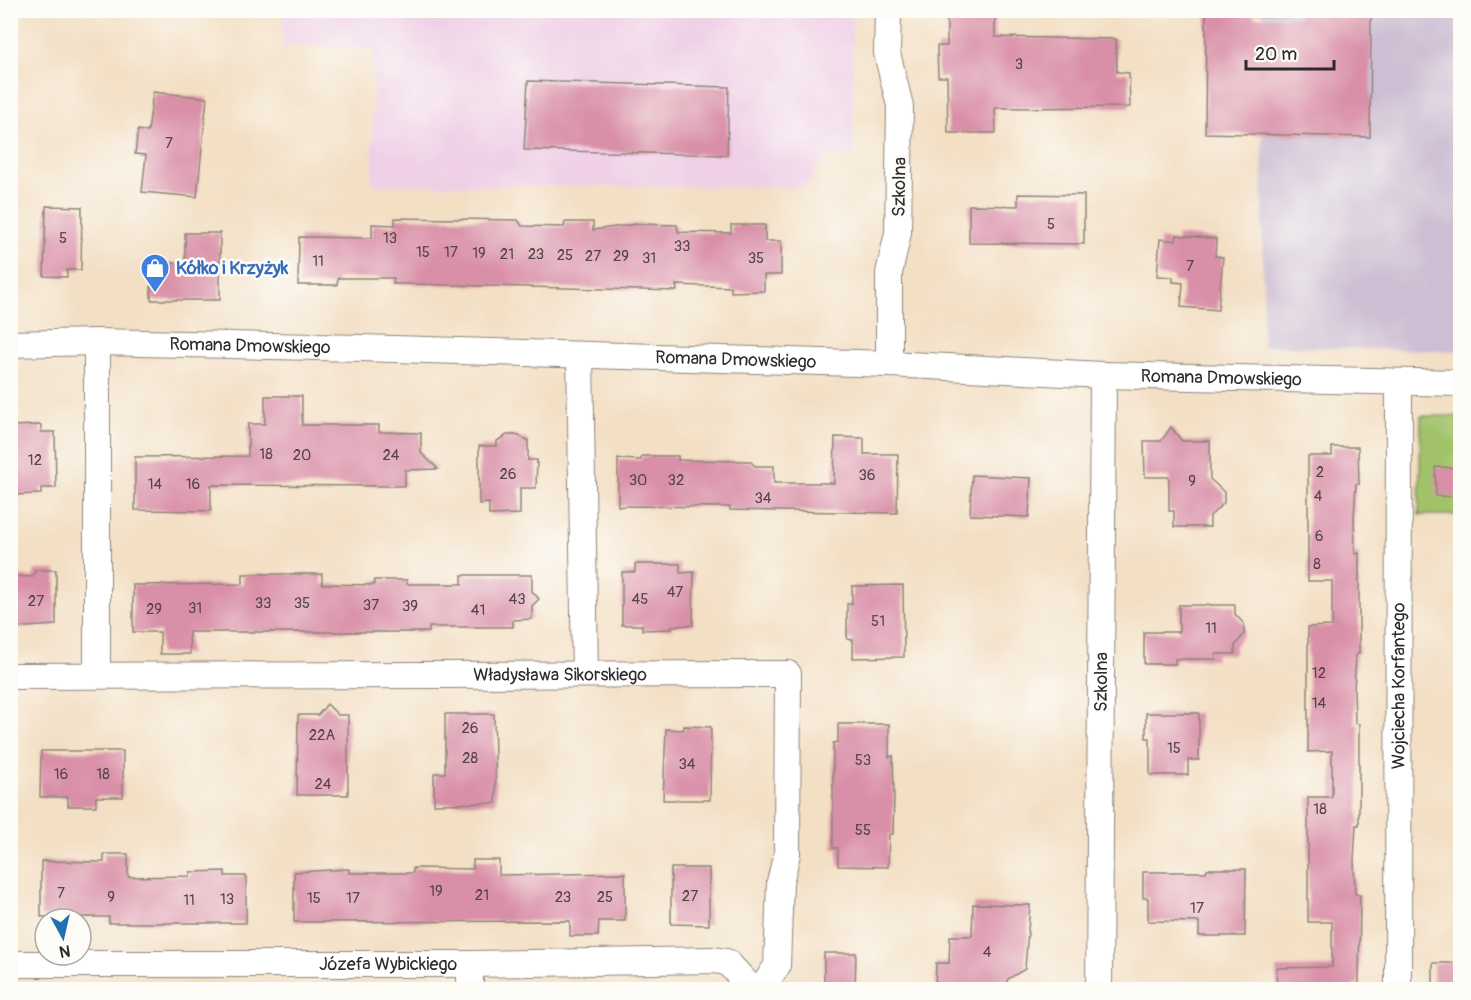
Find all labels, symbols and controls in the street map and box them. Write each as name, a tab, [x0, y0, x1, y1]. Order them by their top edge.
scale bar	[1246, 33, 1334, 71]
text: 20 m	[1255, 43, 1297, 66]
house number: 3	[1015, 55, 1023, 74]
house number: 7	[165, 134, 173, 153]
street label: Szkolna	[887, 157, 912, 217]
house number: 5	[1047, 215, 1055, 234]
house number: 5	[59, 229, 67, 248]
house number: 13	[383, 229, 397, 248]
house number: 33	[674, 237, 690, 256]
house number: 15	[416, 243, 430, 262]
house number: 17	[444, 243, 458, 262]
house number: 19	[472, 244, 486, 263]
house number: 21	[500, 245, 514, 264]
house number: 23	[528, 245, 544, 264]
house number: 25	[557, 246, 573, 265]
house number: 27	[585, 247, 601, 266]
house number: 29	[613, 247, 629, 266]
house number: 31	[642, 249, 656, 268]
house number: 35	[748, 249, 764, 268]
shop icon: Kółko i Krzyżyk	[139, 252, 171, 294]
house number: 11	[312, 252, 324, 271]
place label: Kółko i Krzyżyk	[176, 257, 289, 280]
house number: 7	[1186, 257, 1194, 276]
street label: Romana Dmowskiego	[169, 333, 331, 359]
street label: Romana Dmowskiego	[655, 346, 817, 374]
street label: Romana Dmowskiego	[1140, 365, 1303, 391]
house number: 18	[259, 445, 273, 464]
house number: 20	[293, 446, 311, 465]
house number: 24	[382, 446, 400, 465]
house number: 12	[28, 451, 42, 470]
house number: 2	[1316, 463, 1324, 482]
house number: 26	[499, 465, 517, 484]
house number: 36	[858, 466, 876, 485]
house number: 30	[629, 471, 647, 490]
house number: 32	[668, 471, 684, 490]
house number: 9	[1188, 472, 1196, 491]
house number: 14	[148, 475, 163, 494]
house number: 16	[186, 475, 200, 494]
house number: 4	[1314, 487, 1323, 506]
house number: 34	[754, 489, 772, 508]
house number: 6	[1315, 527, 1323, 546]
house number: 8	[1313, 555, 1321, 574]
house number: 47	[667, 583, 683, 602]
house number: 43	[508, 590, 526, 609]
house number: 45	[632, 590, 648, 609]
house number: 27	[28, 592, 44, 611]
house number: 33	[255, 594, 271, 613]
house number: 35	[294, 594, 310, 613]
house number: 37	[363, 596, 379, 615]
house number: 39	[402, 597, 418, 616]
house number: 31	[188, 599, 202, 618]
house number: 29	[146, 600, 162, 619]
house number: 41	[471, 601, 485, 620]
street label: Wojciecha Korfantego	[1387, 602, 1411, 769]
house number: 51	[871, 612, 885, 631]
house number: 11	[1205, 619, 1217, 638]
street label: Szkolna	[1090, 652, 1113, 712]
street label: Władysława Sikorskiego	[473, 663, 647, 687]
house number: 12	[1312, 664, 1326, 683]
house number: 14	[1312, 694, 1327, 713]
house number: 26	[461, 719, 479, 738]
house number: 22A	[309, 726, 336, 745]
house number: 15	[1167, 739, 1181, 758]
house number: 28	[462, 749, 478, 768]
house number: 53	[855, 751, 871, 770]
house number: 34	[678, 755, 696, 774]
house number: 16	[54, 765, 68, 784]
house number: 18	[96, 765, 110, 784]
house number: 24	[314, 775, 332, 794]
house number: 18	[1313, 800, 1327, 819]
house number: 55	[855, 821, 871, 840]
house number: 19	[429, 882, 443, 901]
house number: 7	[57, 884, 65, 903]
house number: 21	[475, 886, 489, 905]
house number: 27	[682, 887, 698, 906]
house number: 9	[107, 888, 115, 907]
house number: 23	[555, 888, 571, 907]
house number: 25	[597, 888, 613, 907]
house number: 15	[307, 889, 321, 908]
house number: 17	[346, 889, 360, 908]
house number: 13	[220, 890, 234, 909]
house number: 11	[183, 891, 195, 910]
house number: 17	[1190, 899, 1204, 918]
north arrow	[33, 907, 93, 967]
text: N	[58, 940, 72, 962]
house number: 4	[983, 943, 992, 962]
street label: Józefa Wybickiego	[319, 953, 457, 976]

